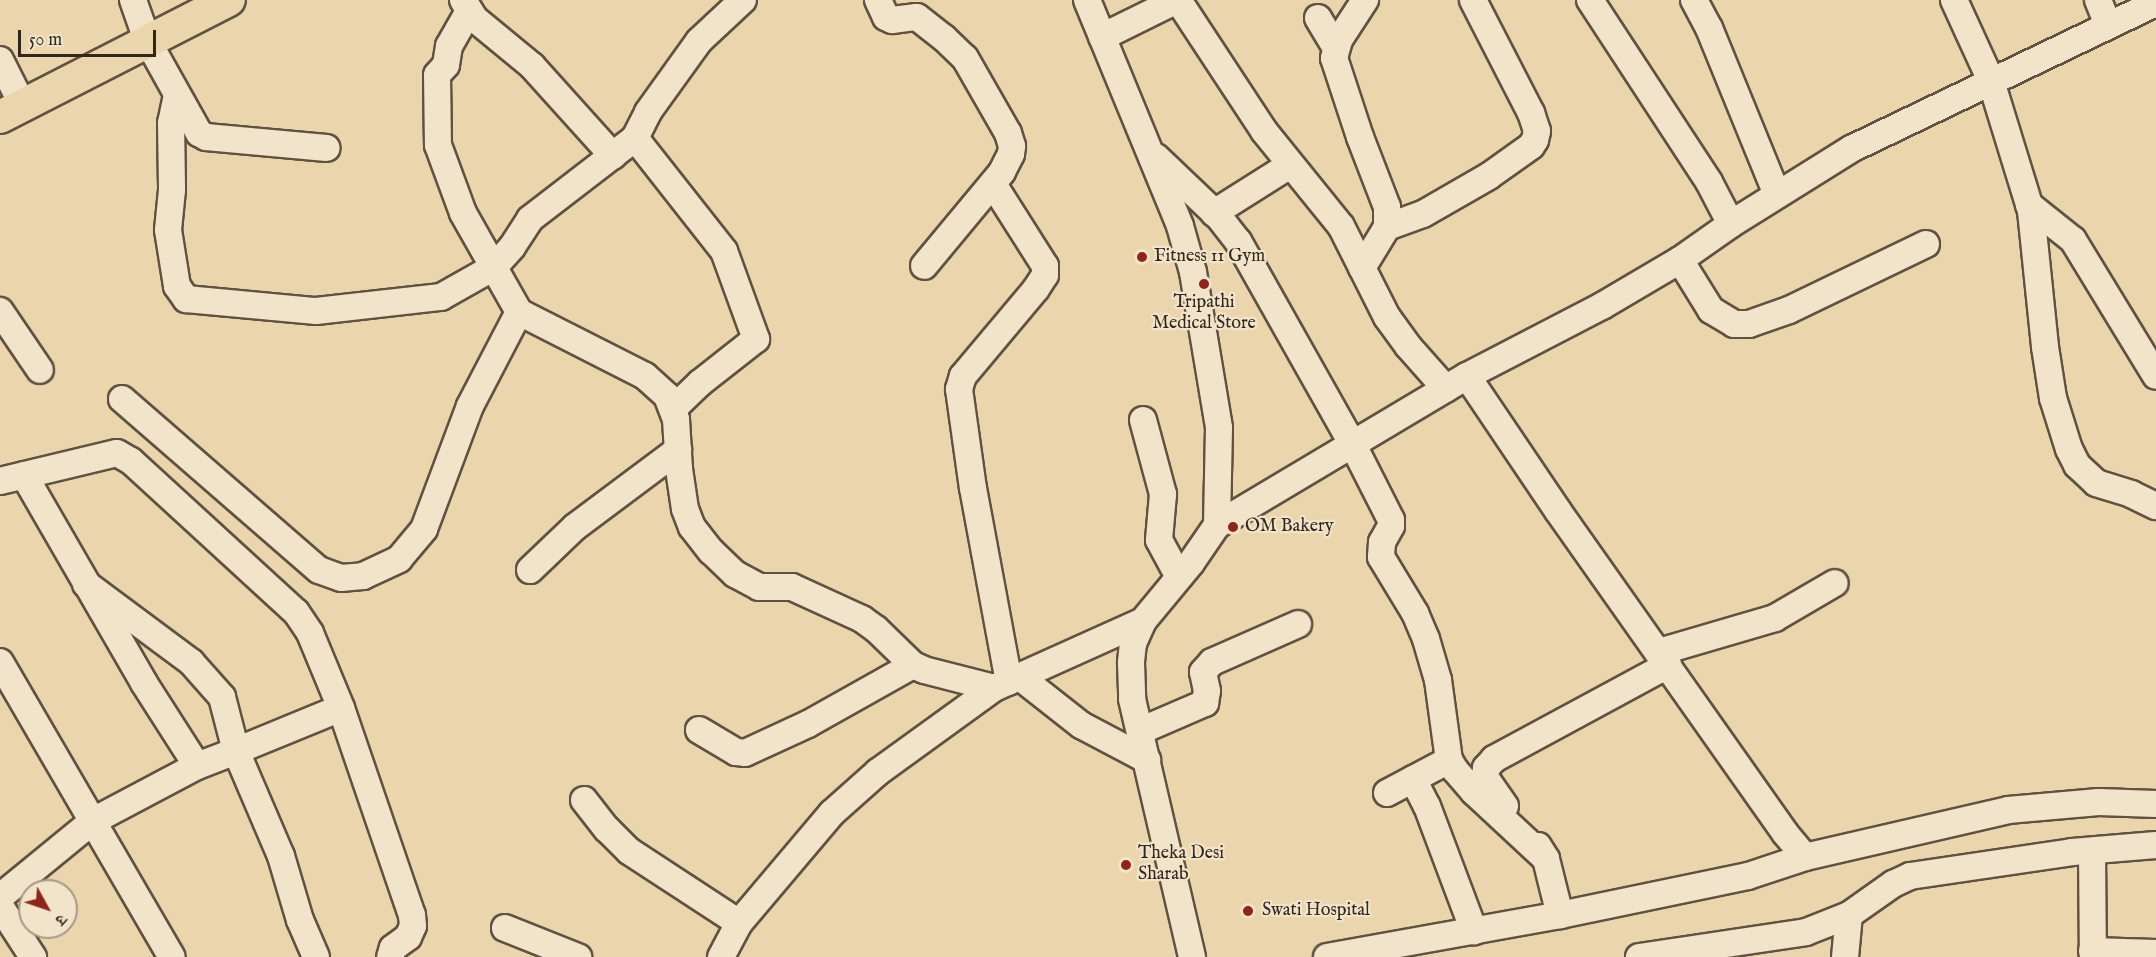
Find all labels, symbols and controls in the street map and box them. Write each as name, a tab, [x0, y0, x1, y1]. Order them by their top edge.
scale bar	[21, 18, 159, 56]
text: 50 m	[29, 29, 62, 52]
place label: Fitness 11 Gym	[1154, 246, 1265, 268]
marker: Fitness 11 Gym	[1135, 250, 1149, 264]
marker: Tripathi Medical Store	[1197, 277, 1211, 291]
place label: Tripathi Medical Store	[1152, 293, 1256, 336]
place label: OM Bakery	[1245, 516, 1334, 538]
marker: OM Bakery	[1226, 520, 1240, 534]
place label: Theka Desi Sharab	[1138, 844, 1224, 886]
marker: Theka Desi Sharab	[1119, 858, 1133, 872]
north arrow	[18, 879, 78, 939]
place label: Swati Hospital	[1262, 900, 1370, 922]
marker: Swati Hospital	[1239, 902, 1257, 920]
text: उ	[50, 910, 71, 929]

